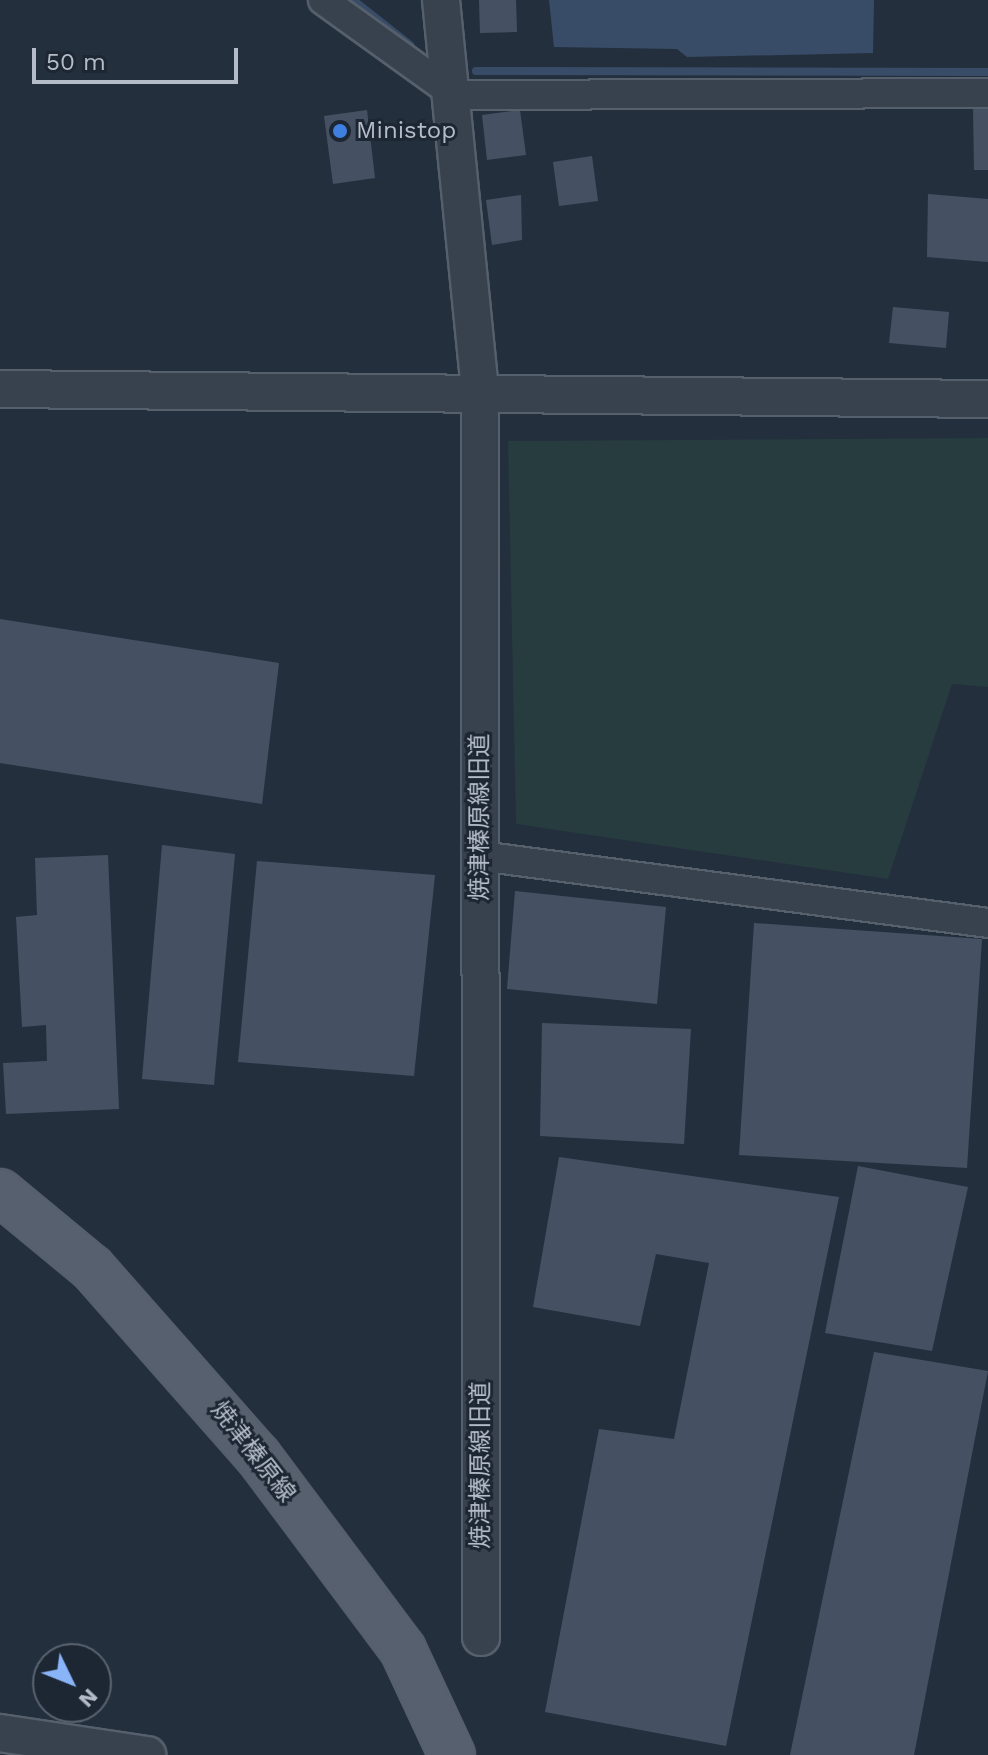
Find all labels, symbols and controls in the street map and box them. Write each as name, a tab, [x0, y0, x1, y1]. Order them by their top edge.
scale bar	[36, 32, 242, 82]
text: 50 m	[46, 48, 106, 76]
place label: Ministop	[356, 117, 456, 145]
marker: Ministop	[331, 122, 349, 140]
street label: 焼津榛原線旧道	[466, 733, 494, 901]
street label: 焼津榛原線旧道	[467, 1381, 495, 1549]
street label: 焼津榛原線	[205, 1396, 301, 1508]
north arrow	[32, 1643, 112, 1723]
text: N	[74, 1684, 103, 1713]

